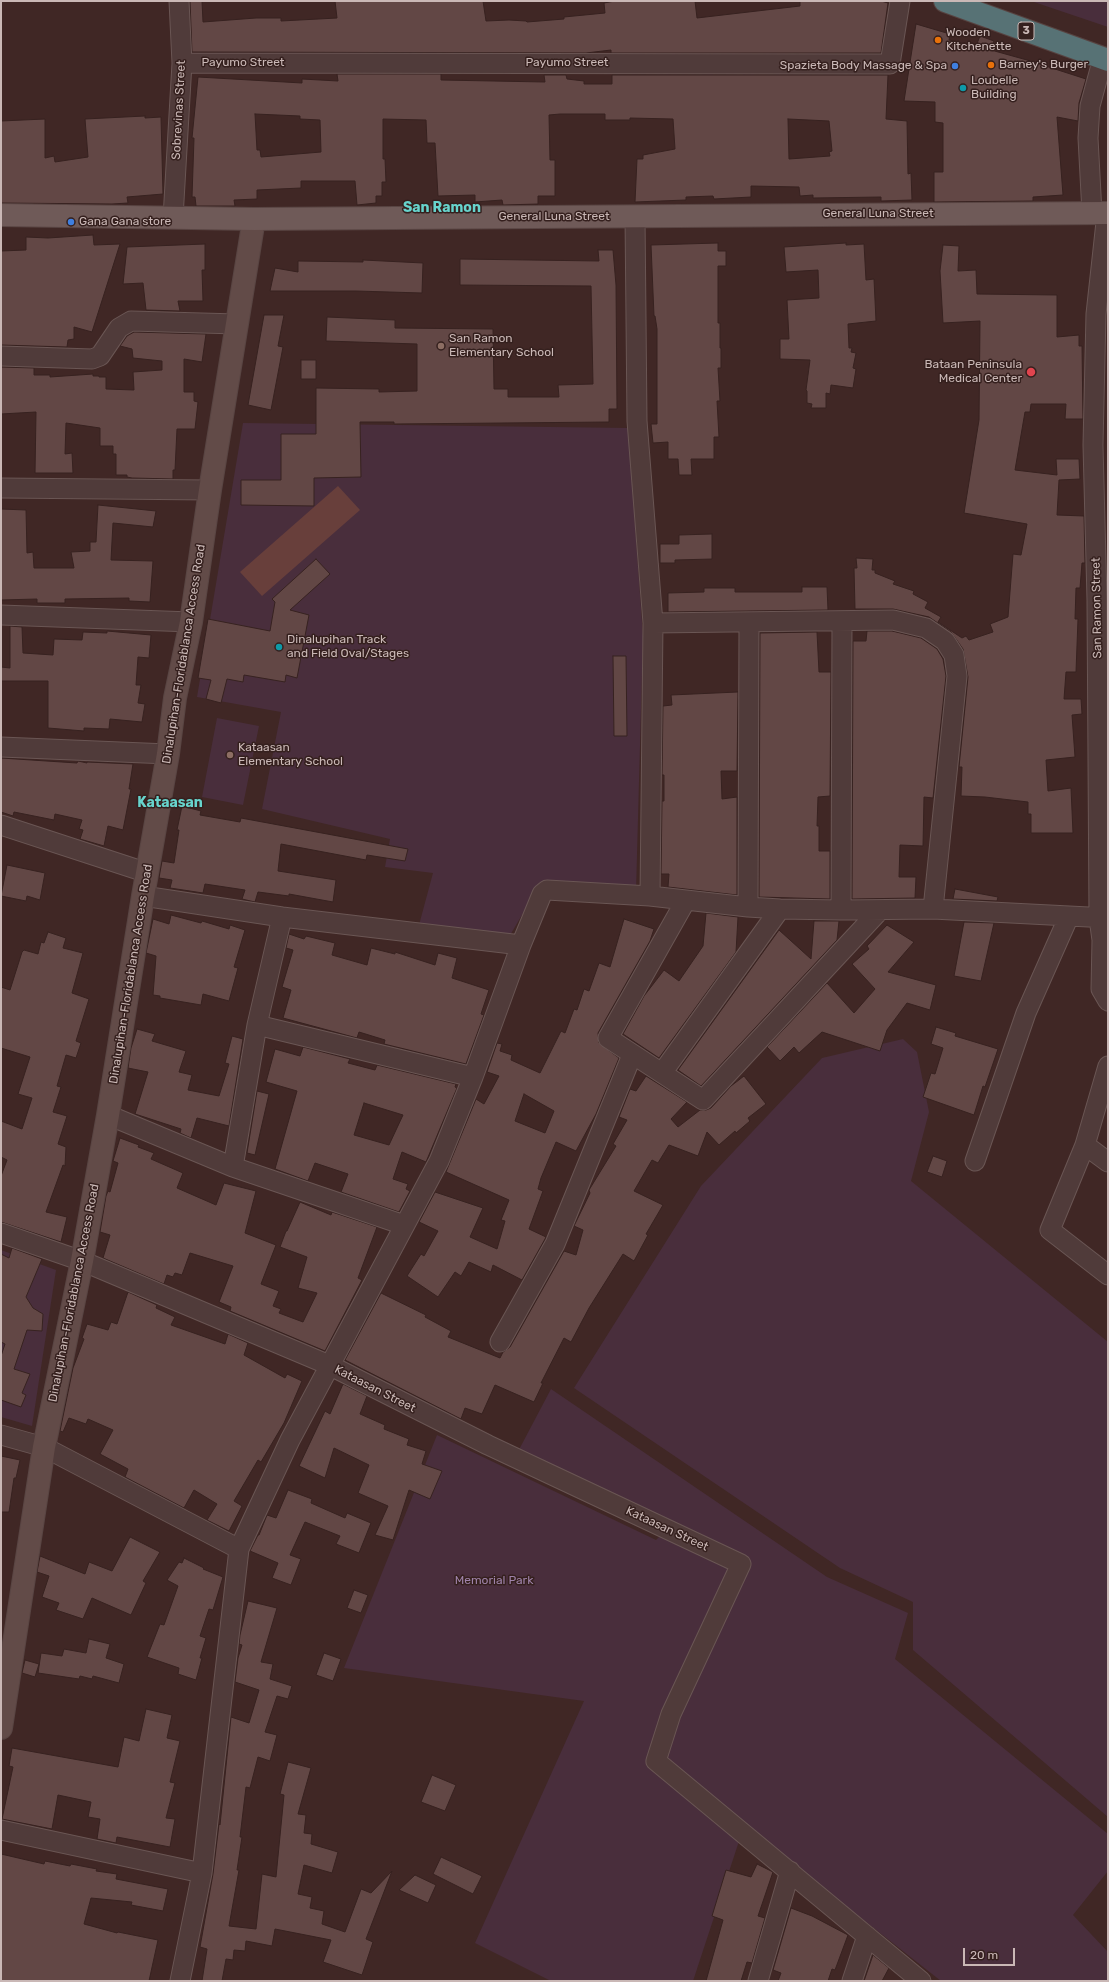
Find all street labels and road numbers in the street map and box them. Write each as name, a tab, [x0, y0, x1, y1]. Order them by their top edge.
road number: 3	[1018, 22, 1034, 40]
street label: Payumo Street	[201, 56, 285, 70]
street label: Payumo Street	[525, 56, 609, 70]
street label: Sobrevinas Street	[169, 60, 189, 160]
street label: General Luna Street	[822, 207, 934, 221]
street label: General Luna Street	[498, 210, 610, 224]
street label: Dinalupihan-Floridablanca Access Road	[160, 543, 208, 765]
street label: San Ramon Street	[1089, 557, 1105, 659]
street label: Dinalupihan-Floridablanca Access Road	[107, 863, 155, 1085]
street label: Dinalupihan-Floridablanca Access Road	[46, 1183, 102, 1403]
street label: Kataasan Street	[332, 1362, 418, 1416]
street label: Kataasan Street	[623, 1504, 711, 1554]

